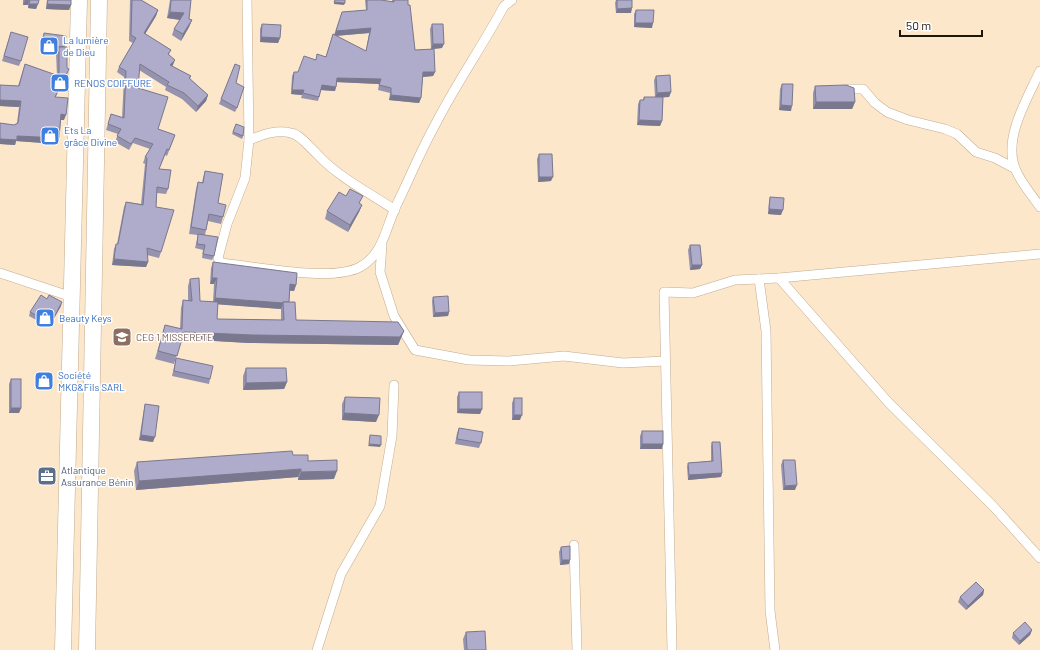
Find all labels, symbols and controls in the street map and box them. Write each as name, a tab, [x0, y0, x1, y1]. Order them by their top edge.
scale bar	[900, 12, 982, 38]
text: 50 m	[906, 18, 931, 32]
place label: La lumière de Dieu	[63, 34, 109, 58]
shop icon: La lumière de Dieu	[38, 35, 60, 57]
shop icon: RENOS COIFFURE	[49, 72, 71, 94]
place label: RENOS COIFFURE	[74, 77, 152, 89]
place label: Ets La grâce Divine	[64, 124, 117, 148]
shop icon: Ets La grâce Divine	[39, 125, 61, 147]
shop icon: Beauty Keys	[34, 307, 56, 329]
place label: Beauty Keys	[59, 312, 112, 324]
school or university icon: CEG 1 MISSERETE	[111, 326, 133, 348]
place label: CEG 1 MISSERETE	[136, 331, 213, 343]
place label: Société MKG&Fils SARL	[58, 369, 125, 393]
shop icon: Société MKG&Fils SARL	[33, 370, 55, 392]
place label: Atlantique Assurance Bénin	[61, 464, 133, 488]
office icon: Atlantique Assurance Bénin	[36, 465, 58, 487]

